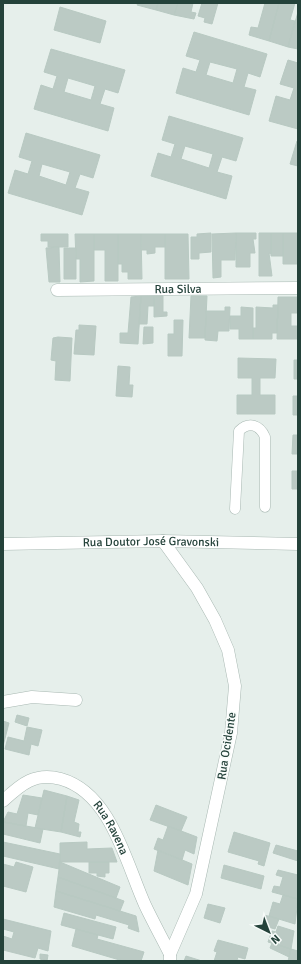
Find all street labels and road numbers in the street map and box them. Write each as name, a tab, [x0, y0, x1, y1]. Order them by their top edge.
street label: Rua Silva	[154, 281, 202, 297]
street label: Rua Doutor José Gravonski	[83, 533, 219, 550]
street label: Rua Ocidente	[214, 711, 240, 781]
street label: Rua Ravena	[90, 798, 132, 857]

